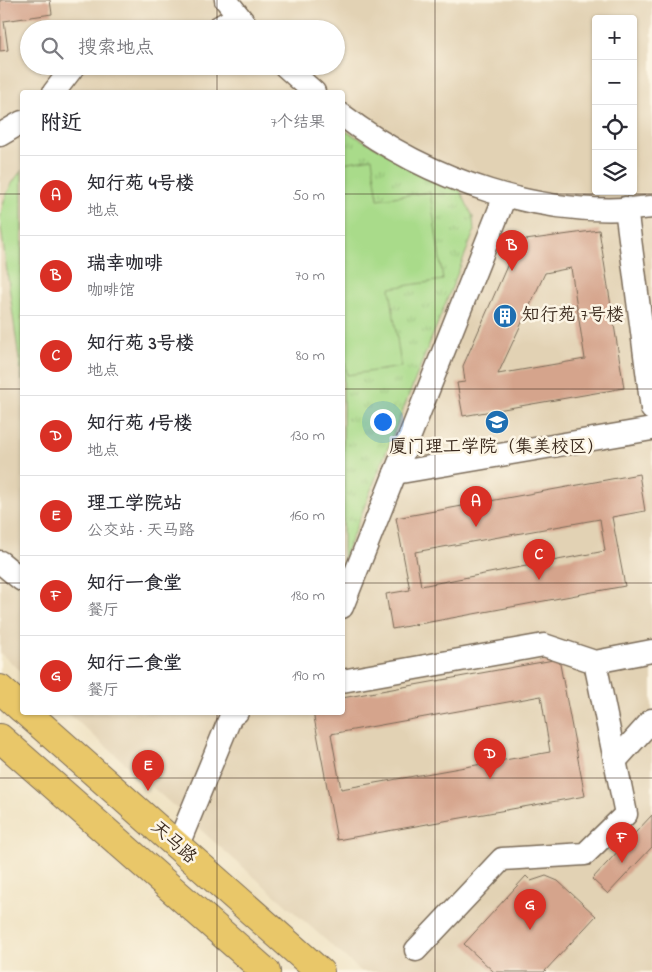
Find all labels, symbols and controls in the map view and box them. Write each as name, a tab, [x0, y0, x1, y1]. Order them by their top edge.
map controls	[592, 15, 637, 195]
button: +	[592, 15, 637, 60]
search box	[20, 20, 345, 75]
icon: search	[38, 34, 66, 62]
text: 搜索地点	[78, 35, 154, 62]
button: −	[592, 60, 637, 105]
button: locate	[592, 105, 637, 150]
text: 附近	[40, 109, 82, 139]
text: 7个结果	[270, 111, 325, 135]
button: layers	[592, 150, 637, 195]
text: 知行苑 4号楼	[87, 171, 195, 198]
text: A	[51, 184, 61, 208]
text: 50 m	[293, 184, 325, 208]
text: 地点	[87, 199, 119, 223]
pin: B	[496, 230, 528, 271]
text: 瑞幸咖啡	[87, 251, 163, 278]
text: B	[51, 264, 61, 288]
text: 70 m	[295, 264, 325, 288]
text: 咖啡馆	[87, 279, 135, 303]
building icon: 知行苑 7号楼	[492, 303, 518, 329]
place label: 知行苑 7号楼	[522, 303, 624, 329]
text: 知行苑 3号楼	[87, 331, 195, 358]
text: C	[52, 344, 60, 368]
text: 80 m	[296, 344, 325, 368]
text: 地点	[87, 359, 119, 383]
your location	[370, 409, 396, 435]
school or university icon: 厦门理工学院（集美校区）	[484, 409, 510, 435]
text: 知行苑 1号楼	[87, 411, 193, 438]
text: D	[50, 424, 62, 448]
text: 130 m	[290, 424, 325, 448]
place label: 厦门理工学院（集美校区）	[389, 435, 605, 461]
text: 地点	[87, 439, 119, 463]
pin: A	[460, 486, 492, 527]
text: 理工学院站	[87, 491, 182, 518]
text: E	[51, 504, 61, 528]
text: 160 m	[290, 504, 325, 528]
text: 公交站 · 天马路	[87, 519, 194, 543]
pin: C	[523, 539, 555, 580]
text: 知行一食堂	[87, 571, 182, 598]
text: F	[51, 584, 61, 608]
text: 180 m	[291, 584, 325, 608]
text: 餐厅	[87, 599, 119, 623]
text: 知行二食堂	[87, 651, 182, 678]
text: G	[51, 664, 61, 688]
text: 190 m	[292, 664, 325, 688]
text: 餐厅	[87, 679, 119, 703]
pin: D	[474, 738, 506, 779]
pin: E	[132, 750, 164, 791]
street label: 天马路	[144, 815, 202, 871]
pin: F	[606, 822, 638, 863]
pin: G	[514, 889, 546, 930]

